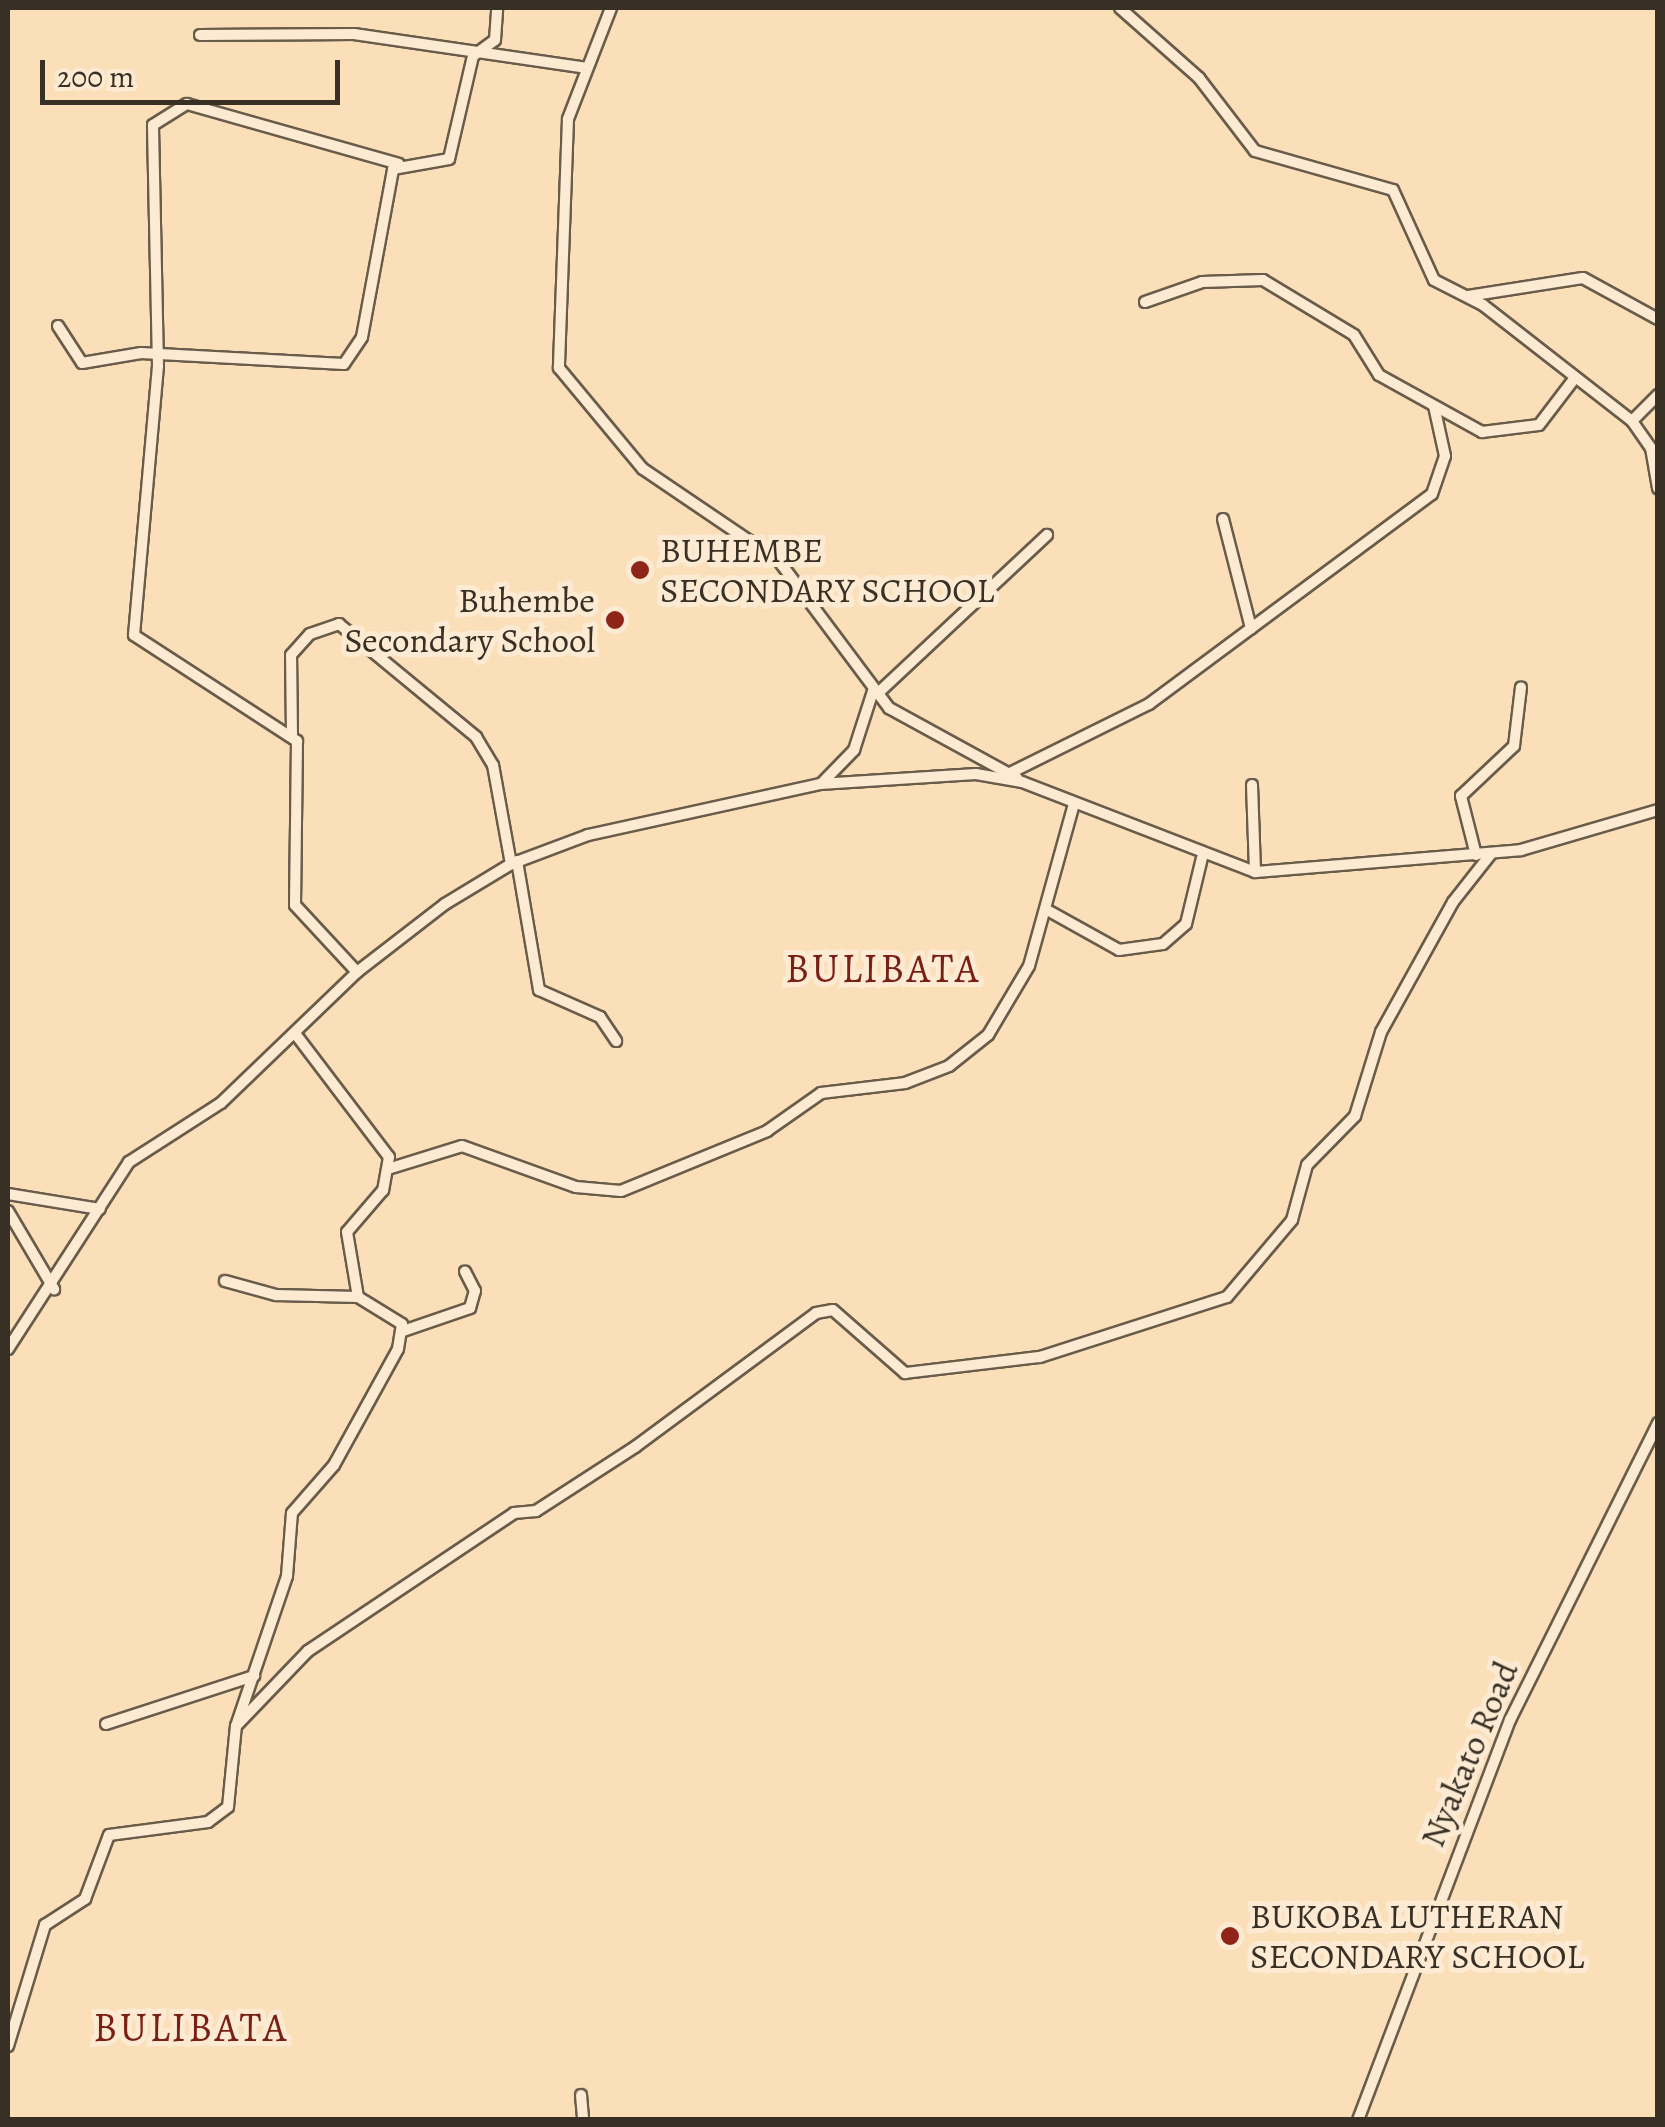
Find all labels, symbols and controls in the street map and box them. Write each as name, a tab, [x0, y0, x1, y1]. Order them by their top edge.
scale bar	[45, 40, 345, 102]
text: 200 m	[57, 57, 134, 97]
place label: BUHEMBE SECONDARY SCHOOL	[660, 529, 994, 611]
marker: BUHEMBE SECONDARY SCHOOL	[629, 559, 651, 581]
place label: Buhembe Secondary School	[344, 579, 595, 661]
marker: Buhembe Secondary School	[604, 609, 626, 631]
district label: BULIBATA	[785, 945, 981, 993]
street label: Nyakato Road	[1411, 1655, 1527, 1853]
place label: BUKOBA LUTHERAN SECONDARY SCHOOL	[1250, 1895, 1584, 1977]
marker: BUKOBA LUTHERAN SECONDARY SCHOOL	[1219, 1925, 1241, 1947]
district label: BULIBATA	[93, 2004, 289, 2052]

